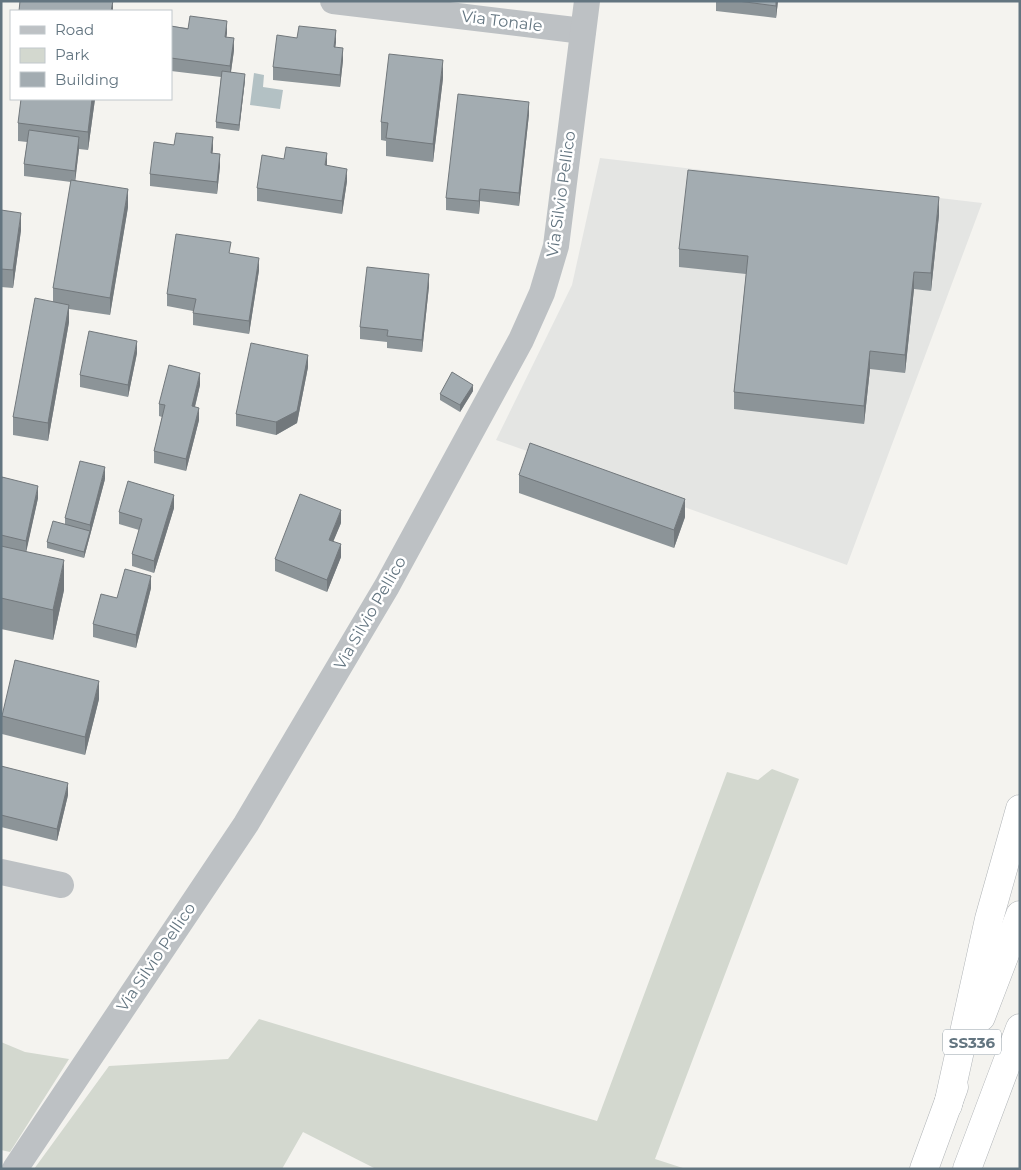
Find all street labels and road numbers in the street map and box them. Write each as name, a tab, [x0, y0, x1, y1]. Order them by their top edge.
street label: Via Tonale	[460, 7, 544, 35]
street label: Via Silvio Pellico	[543, 130, 579, 258]
street label: Via Silvio Pellico	[330, 553, 410, 673]
street label: Via Silvio Pellico	[113, 899, 199, 1015]
road number: SS336	[943, 1030, 1001, 1054]

